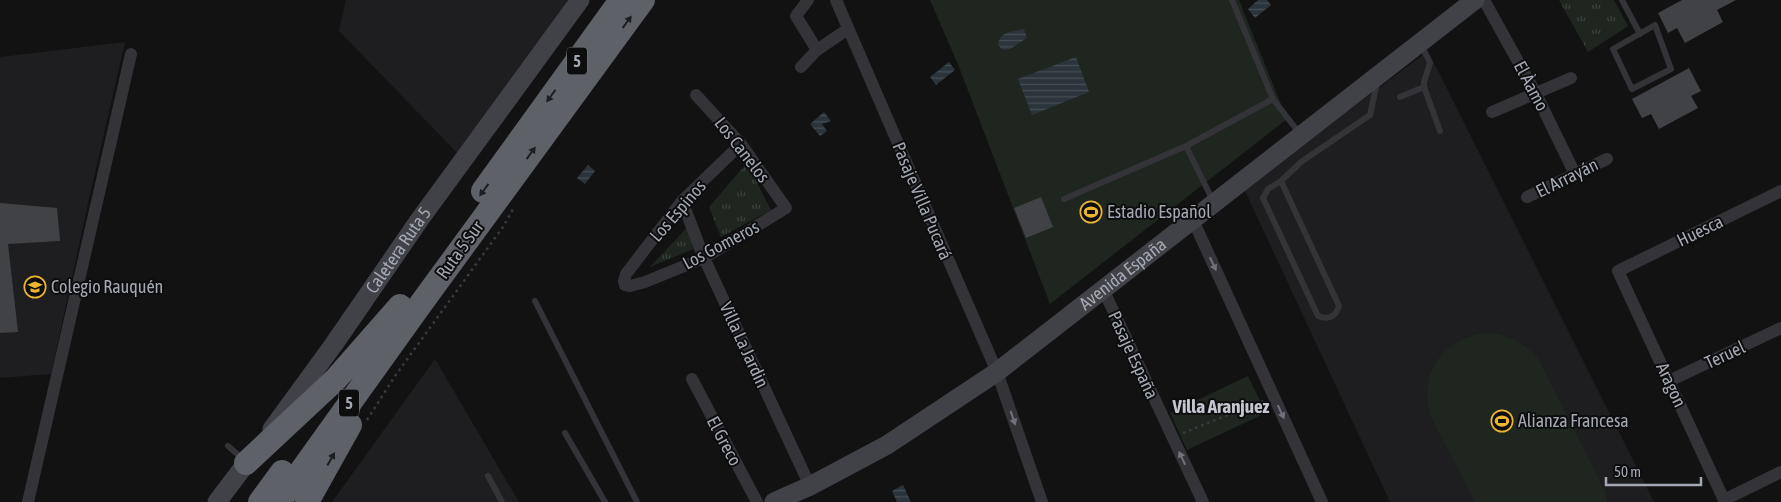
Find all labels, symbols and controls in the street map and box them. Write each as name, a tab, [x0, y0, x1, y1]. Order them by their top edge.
one-way arrow	[622, 15, 632, 29]
road number: 5	[567, 48, 587, 74]
street label: El Àamo	[1510, 57, 1553, 114]
one-way arrow	[546, 89, 556, 103]
street label: Los Canelos	[710, 113, 774, 187]
street label: Pasaje Villa Pucará	[888, 139, 957, 263]
one-way arrow	[526, 146, 536, 160]
street label: El Arrayán	[1532, 153, 1601, 202]
street label: Los Espinos	[645, 176, 710, 246]
one-way arrow	[479, 183, 489, 197]
sports icon: Estadio Español	[1079, 200, 1103, 224]
place label: Estadio Español	[1107, 201, 1211, 222]
street label: Caletera Ruta 5	[361, 203, 435, 297]
street label: Huesca	[1673, 210, 1726, 251]
street label: Ruta 5 Sur	[432, 216, 488, 283]
street label: Los Gomeros	[679, 216, 763, 273]
street label: Avenida España	[1075, 233, 1170, 314]
one-way arrow	[1209, 257, 1217, 271]
school or university icon: Colegio Rauquén	[23, 275, 47, 299]
place label: Colegio Rauquén	[51, 276, 163, 297]
street label: Villa La Jardin	[715, 299, 773, 391]
street label: Pasaje España	[1104, 308, 1163, 402]
street label: Teruel	[1701, 336, 1748, 373]
street label: Aragon	[1652, 359, 1691, 410]
road number: 5	[339, 389, 359, 416]
district label: Villa Aranjuez	[1172, 395, 1270, 417]
one-way arrow	[1277, 405, 1285, 419]
sports icon: Alianza Francesa	[1490, 409, 1514, 433]
place label: Alianza Francesa	[1518, 410, 1629, 431]
one-way arrow	[1010, 411, 1017, 426]
street label: El Greco	[703, 412, 746, 469]
one-way arrow	[1177, 451, 1185, 465]
one-way arrow	[327, 452, 335, 467]
scale bar	[1606, 454, 1701, 486]
text: 50 m	[1614, 463, 1641, 480]

